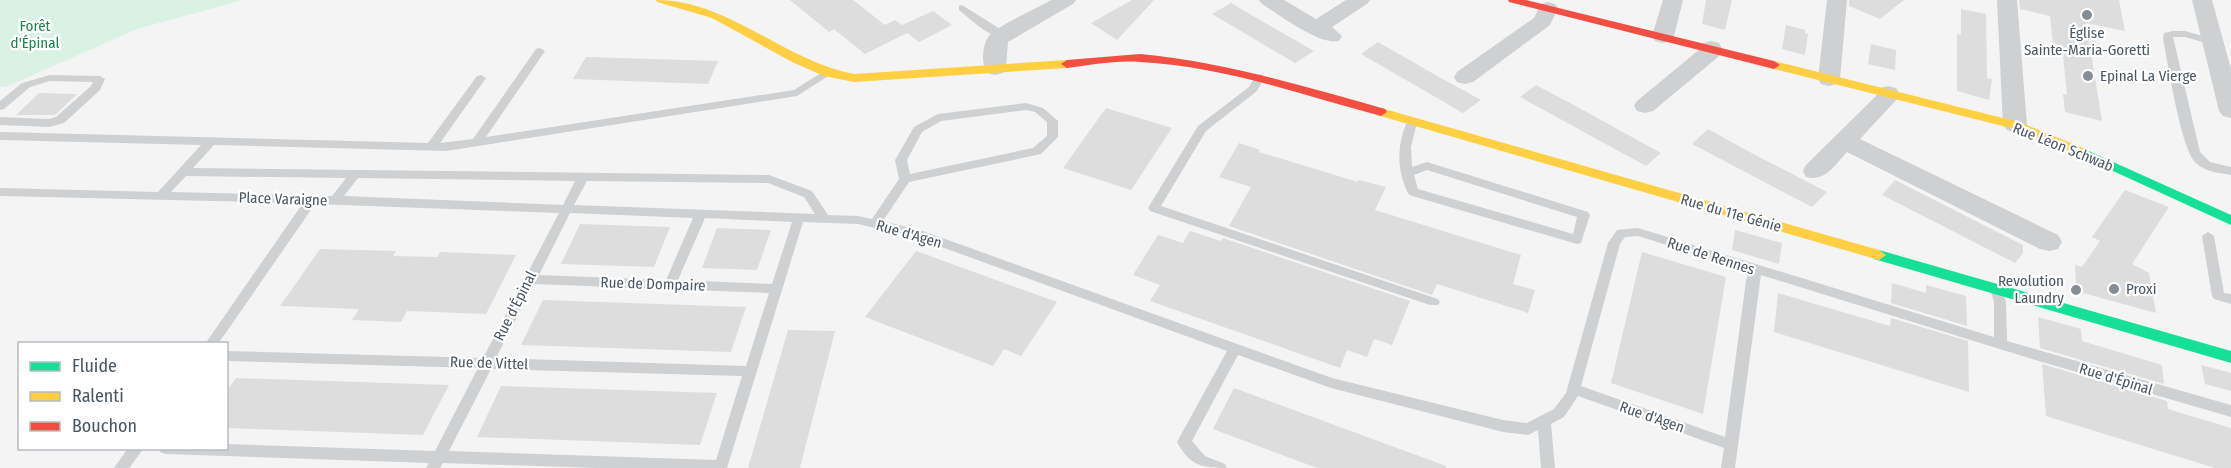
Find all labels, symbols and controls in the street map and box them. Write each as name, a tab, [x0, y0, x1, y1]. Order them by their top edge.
marker: Église Sainte-Maria-Goretti	[2080, 8, 2094, 22]
park label: Forêt d'Épinal	[11, 17, 59, 52]
place label: Église Sainte-Maria-Goretti	[2024, 24, 2150, 59]
place label: Epinal La Vierge	[2100, 67, 2197, 85]
marker: Epinal La Vierge	[2081, 69, 2095, 83]
street label: Rue Léon Schwab	[2010, 119, 2116, 175]
street label: Place Varaigne	[238, 188, 328, 210]
street label: Rue du 11e Génie	[1679, 190, 1783, 236]
street label: Rue d'Agen	[874, 216, 944, 252]
street label: Rue de Rennes	[1665, 233, 1757, 279]
street label: Rue d'Épinal	[490, 268, 540, 344]
place label: Revolution Laundry	[1998, 272, 2064, 307]
street label: Rue de Dompaire	[600, 273, 706, 295]
place label: Proxi	[2126, 280, 2156, 298]
marker: Proxi	[2107, 282, 2121, 296]
marker: Revolution Laundry	[2069, 283, 2083, 297]
legend	[18, 342, 228, 450]
street label: Rue de Vittel	[450, 353, 528, 373]
text: Fluide	[72, 355, 117, 377]
street label: Rue d'Épinal	[2077, 359, 2155, 399]
text: Ralenti	[72, 385, 124, 407]
street label: Rue d'Agen	[1617, 397, 1687, 437]
text: Bouchon	[72, 415, 137, 437]

